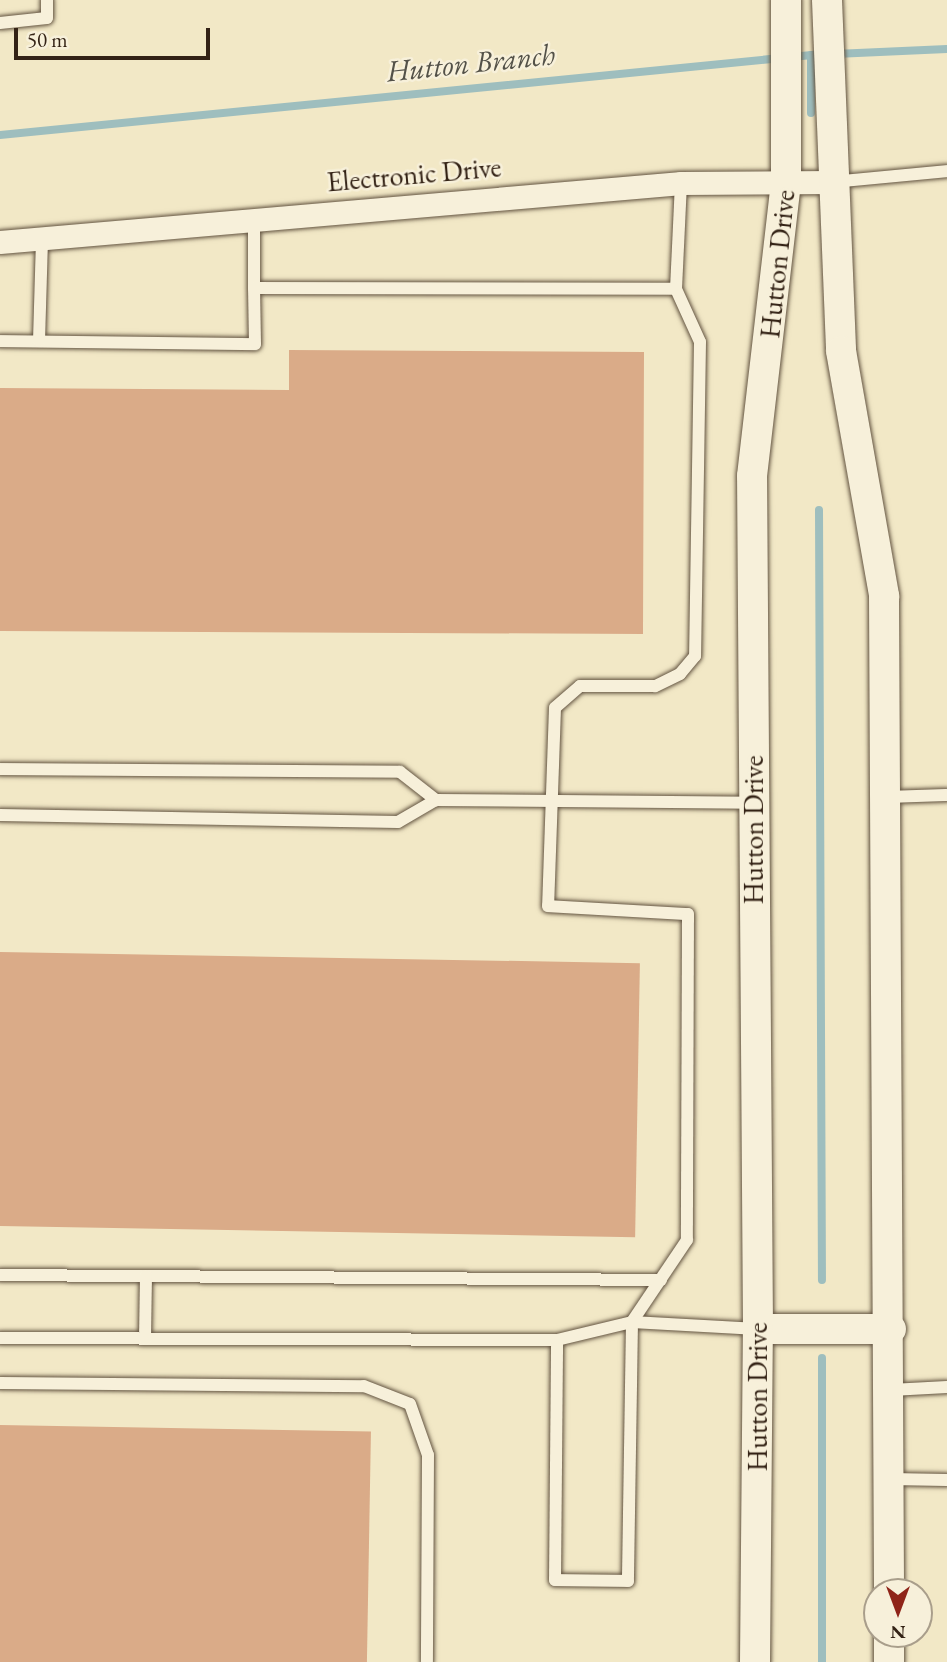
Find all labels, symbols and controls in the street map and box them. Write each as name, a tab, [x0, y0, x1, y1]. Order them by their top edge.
scale bar	[18, 14, 214, 58]
text: 50 m	[27, 26, 68, 53]
water label: Hutton Branch	[385, 36, 557, 90]
street label: Electronic Drive	[325, 150, 503, 198]
street label: Hutton Drive	[753, 188, 801, 340]
street label: Hutton Drive	[736, 755, 770, 905]
street label: Hutton Drive	[740, 1322, 774, 1472]
north arrow	[863, 1578, 933, 1648]
text: N	[890, 1620, 906, 1645]

